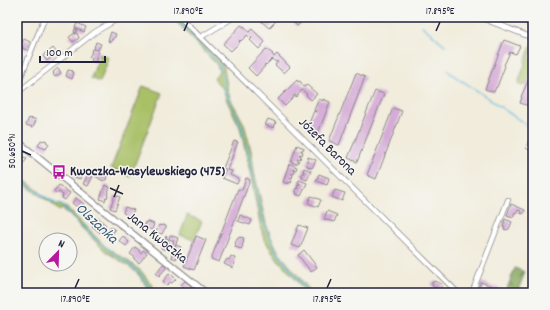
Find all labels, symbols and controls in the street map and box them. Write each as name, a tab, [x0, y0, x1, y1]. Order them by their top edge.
text: 17.890°E	[173, 5, 203, 19]
text: 17.895°E	[426, 5, 455, 19]
scale bar	[40, 38, 105, 64]
text: 100 m	[46, 45, 73, 62]
street label: Józefa Barona	[293, 113, 361, 181]
text: 50.650°N	[6, 134, 20, 168]
place label: Kwoczka-Wasylewskiego (475)	[70, 162, 225, 182]
bus stop icon: Kwoczka-Wasylewskiego (475)	[51, 164, 67, 180]
water label: Olszanka	[70, 198, 123, 250]
street label: Jana Kwoczka	[122, 207, 192, 269]
north arrow	[38, 232, 78, 272]
text: N	[55, 236, 67, 253]
text: 17.890°E	[60, 293, 90, 307]
text: 17.895°E	[313, 293, 342, 307]

